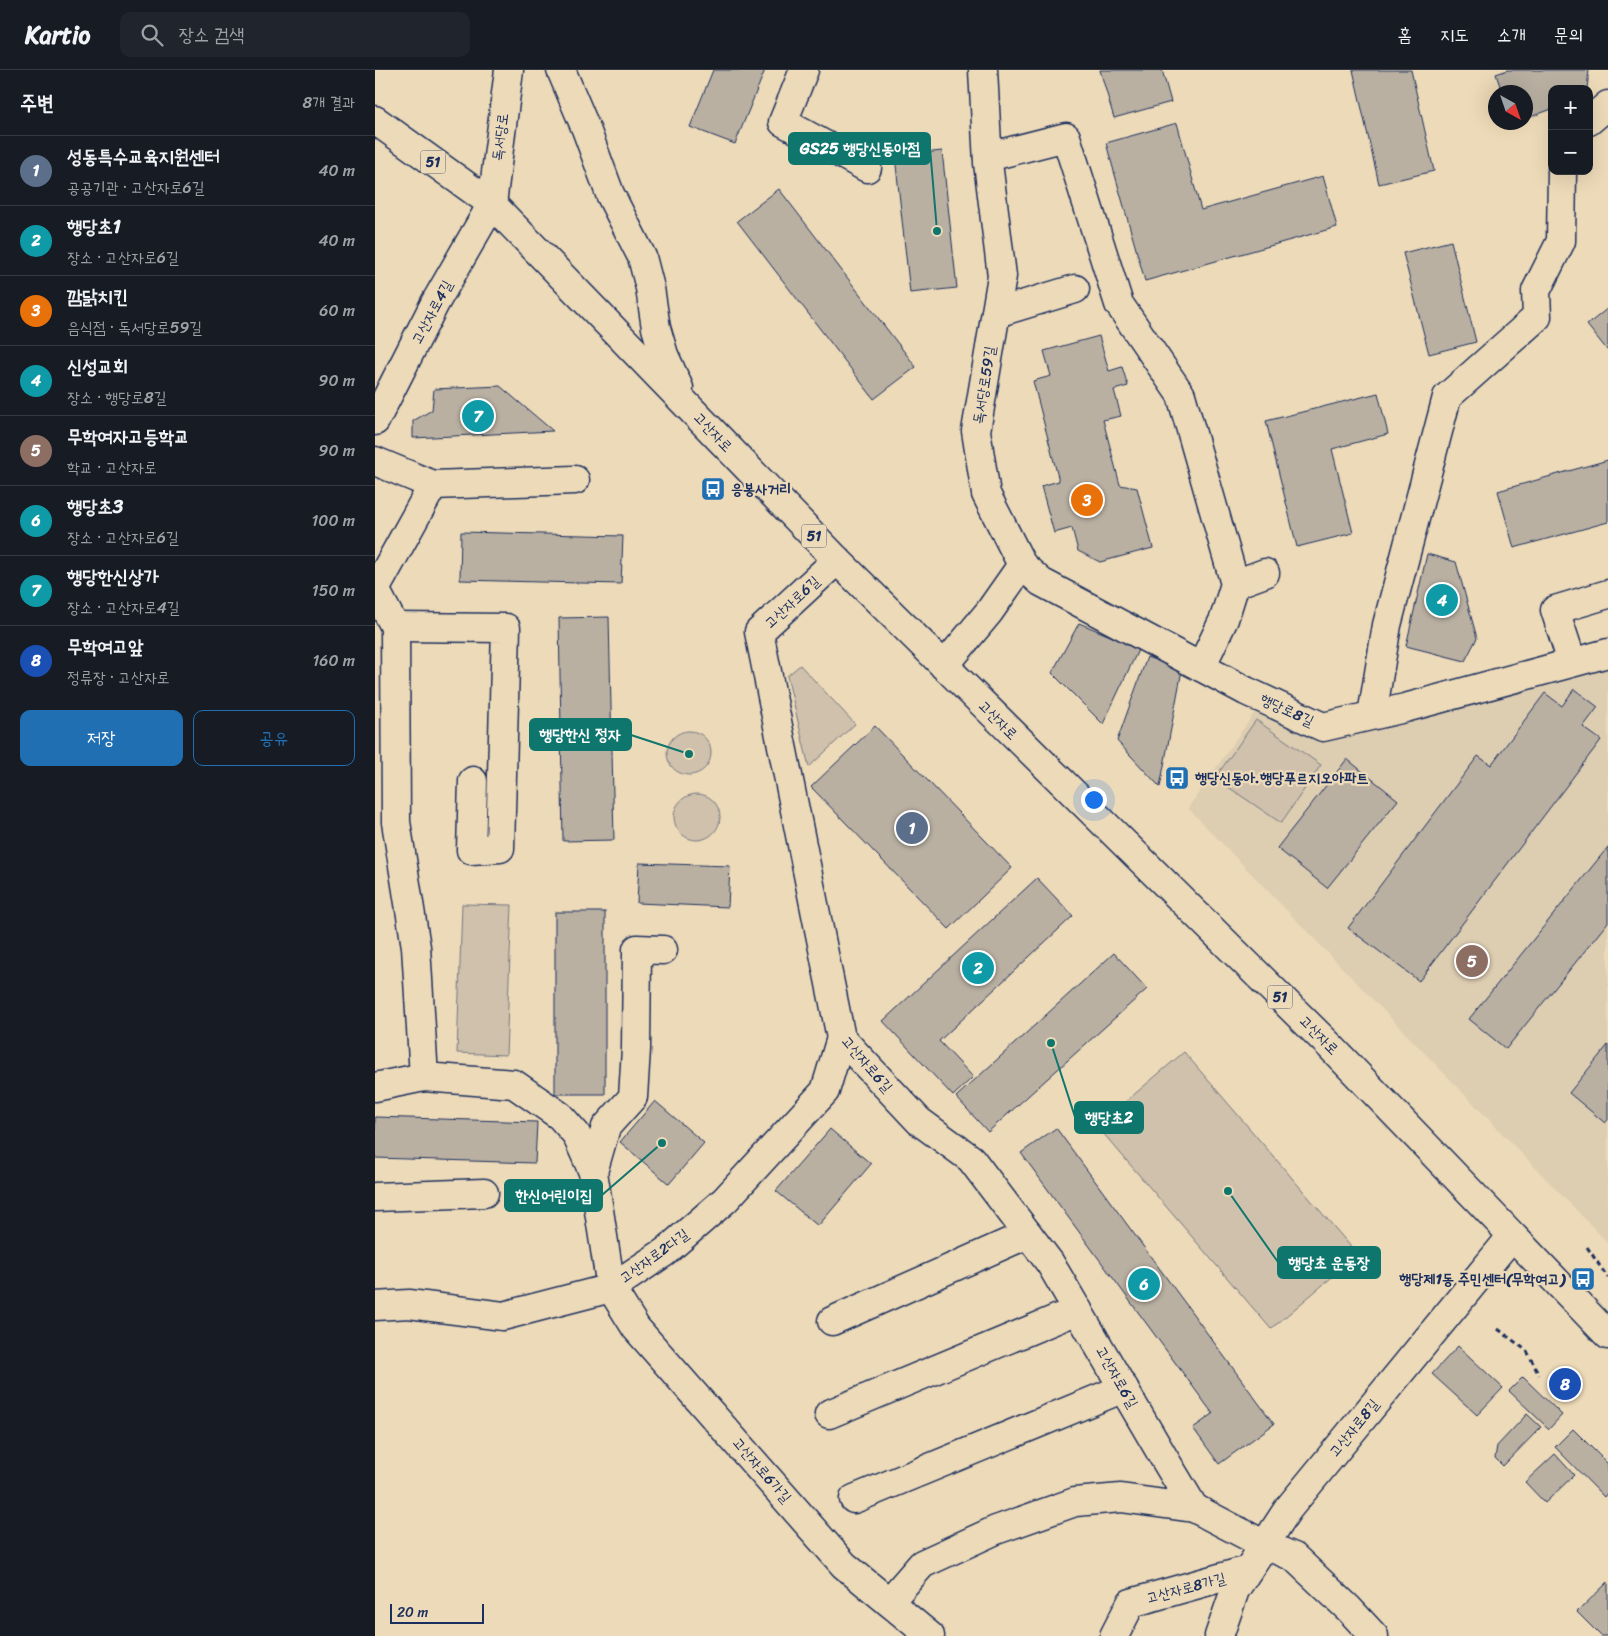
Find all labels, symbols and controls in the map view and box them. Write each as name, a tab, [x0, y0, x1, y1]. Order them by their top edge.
search box	[120, 12, 470, 57]
text: Kartio	[25, 14, 90, 56]
text: 장소 검색	[178, 18, 245, 51]
text: 홈	[1398, 19, 1412, 51]
text: 지도	[1440, 19, 1469, 51]
text: 소개	[1497, 19, 1526, 51]
text: 문의	[1554, 19, 1583, 51]
icon: search	[138, 21, 166, 49]
text: 주변	[20, 84, 54, 122]
north arrow	[1488, 85, 1533, 130]
map controls	[1548, 85, 1593, 175]
button: +	[1548, 85, 1593, 130]
text: 8개 결과	[303, 88, 355, 117]
street label: 독서당로	[484, 111, 516, 163]
button: −	[1548, 130, 1593, 175]
callout: GS25 행당신동아점	[789, 133, 930, 164]
text: GS25 행당신동아점	[799, 134, 920, 163]
text: 성동특수교육지원센터	[67, 140, 220, 173]
road number: 51	[421, 150, 445, 174]
text: 1	[33, 156, 39, 185]
text: 40 m	[318, 156, 355, 185]
text: 공공기관 · 고산자로6길	[67, 173, 205, 202]
text: 행당초1	[67, 210, 121, 243]
text: 2	[31, 226, 41, 255]
text: 40 m	[318, 226, 355, 255]
text: 장소 · 고산자로6길	[67, 243, 179, 272]
street label: 고산자로4길	[404, 275, 460, 349]
text: 깜닭치킨	[67, 280, 128, 313]
text: 3	[32, 296, 40, 325]
text: 60 m	[319, 296, 355, 325]
text: 음식점 · 독서당로59길	[67, 313, 202, 342]
street label: 독서당로59길	[965, 344, 1003, 426]
text: 신성교회	[67, 350, 128, 383]
text: 4	[31, 366, 41, 395]
text: 90 m	[319, 366, 355, 395]
text: 장소 · 행당로8길	[67, 383, 167, 412]
pin: 7	[462, 397, 494, 435]
street label: 고산자로	[687, 406, 739, 458]
text: 무학여자고등학교	[67, 420, 189, 453]
text: 5	[31, 436, 41, 465]
text: 90 m	[319, 436, 355, 465]
text: 학교 · 고산자로	[67, 453, 157, 482]
bus stop icon: 응봉사거리	[700, 476, 726, 502]
place label: 응봉사거리	[731, 476, 791, 502]
pin: 3	[1071, 481, 1103, 519]
text: 행당초3	[67, 490, 123, 523]
text: 6	[31, 506, 41, 535]
text: 100 m	[311, 506, 355, 535]
text: 장소 · 고산자로6길	[67, 523, 179, 552]
road number: 51	[801, 524, 827, 548]
text: 행당한신상가	[67, 560, 159, 593]
street label: 고산자로6길	[758, 569, 826, 635]
text: 7	[31, 576, 41, 605]
text: 150 m	[312, 576, 355, 605]
pin: 4	[1426, 581, 1458, 619]
text: 장소 · 고산자로4길	[67, 593, 180, 622]
text: 무학여고앞	[67, 630, 143, 663]
text: 8	[31, 646, 41, 675]
text: 160 m	[312, 646, 355, 675]
text: 정류장 · 고산자로	[67, 663, 170, 692]
street label: 행당로8길	[1256, 686, 1318, 734]
street label: 고산자로	[972, 694, 1024, 746]
button: 저장	[20, 710, 183, 766]
button: 공유	[193, 710, 355, 766]
callout: 행당한신 정자	[530, 719, 631, 750]
text: 행당한신 정자	[538, 720, 621, 749]
bus stop icon: 행당신동아.행당푸르지오아파트	[1164, 765, 1190, 791]
place label: 행당신동아.행당푸르지오아파트	[1194, 765, 1369, 791]
your location	[1081, 787, 1107, 813]
pin: 1	[896, 809, 928, 847]
pin: 5	[1456, 942, 1488, 980]
pin: 2	[962, 949, 994, 987]
road number: 51	[1267, 986, 1293, 1009]
street label: 고산자로	[1293, 1009, 1345, 1061]
street label: 고산자로6길	[835, 1029, 899, 1099]
callout: 행당초2	[1075, 1102, 1143, 1133]
text: 행당초2	[1084, 1103, 1134, 1132]
callout: 한신어린이집	[505, 1180, 602, 1211]
text: 한신어린이집	[514, 1181, 593, 1210]
street label: 고산자로2다길	[614, 1222, 694, 1290]
callout: 행당초 운동장	[1278, 1247, 1380, 1278]
text: 행당초 운동장	[1287, 1248, 1370, 1277]
pin: 6	[1128, 1265, 1160, 1303]
place label: 행당제1동 주민센터(무학여고)	[1398, 1266, 1567, 1292]
bus stop icon: 행당제1동 주민센터(무학여고)	[1570, 1266, 1596, 1292]
street label: 고산자로6길	[1089, 1341, 1145, 1413]
pin: 8	[1549, 1365, 1581, 1403]
street label: 고산자로8길	[1322, 1393, 1386, 1463]
street label: 고산자로6가길	[726, 1431, 798, 1509]
street label: 고산자로8가길	[1143, 1565, 1229, 1611]
text: 20 m	[397, 1600, 428, 1625]
scale bar	[390, 1601, 484, 1624]

